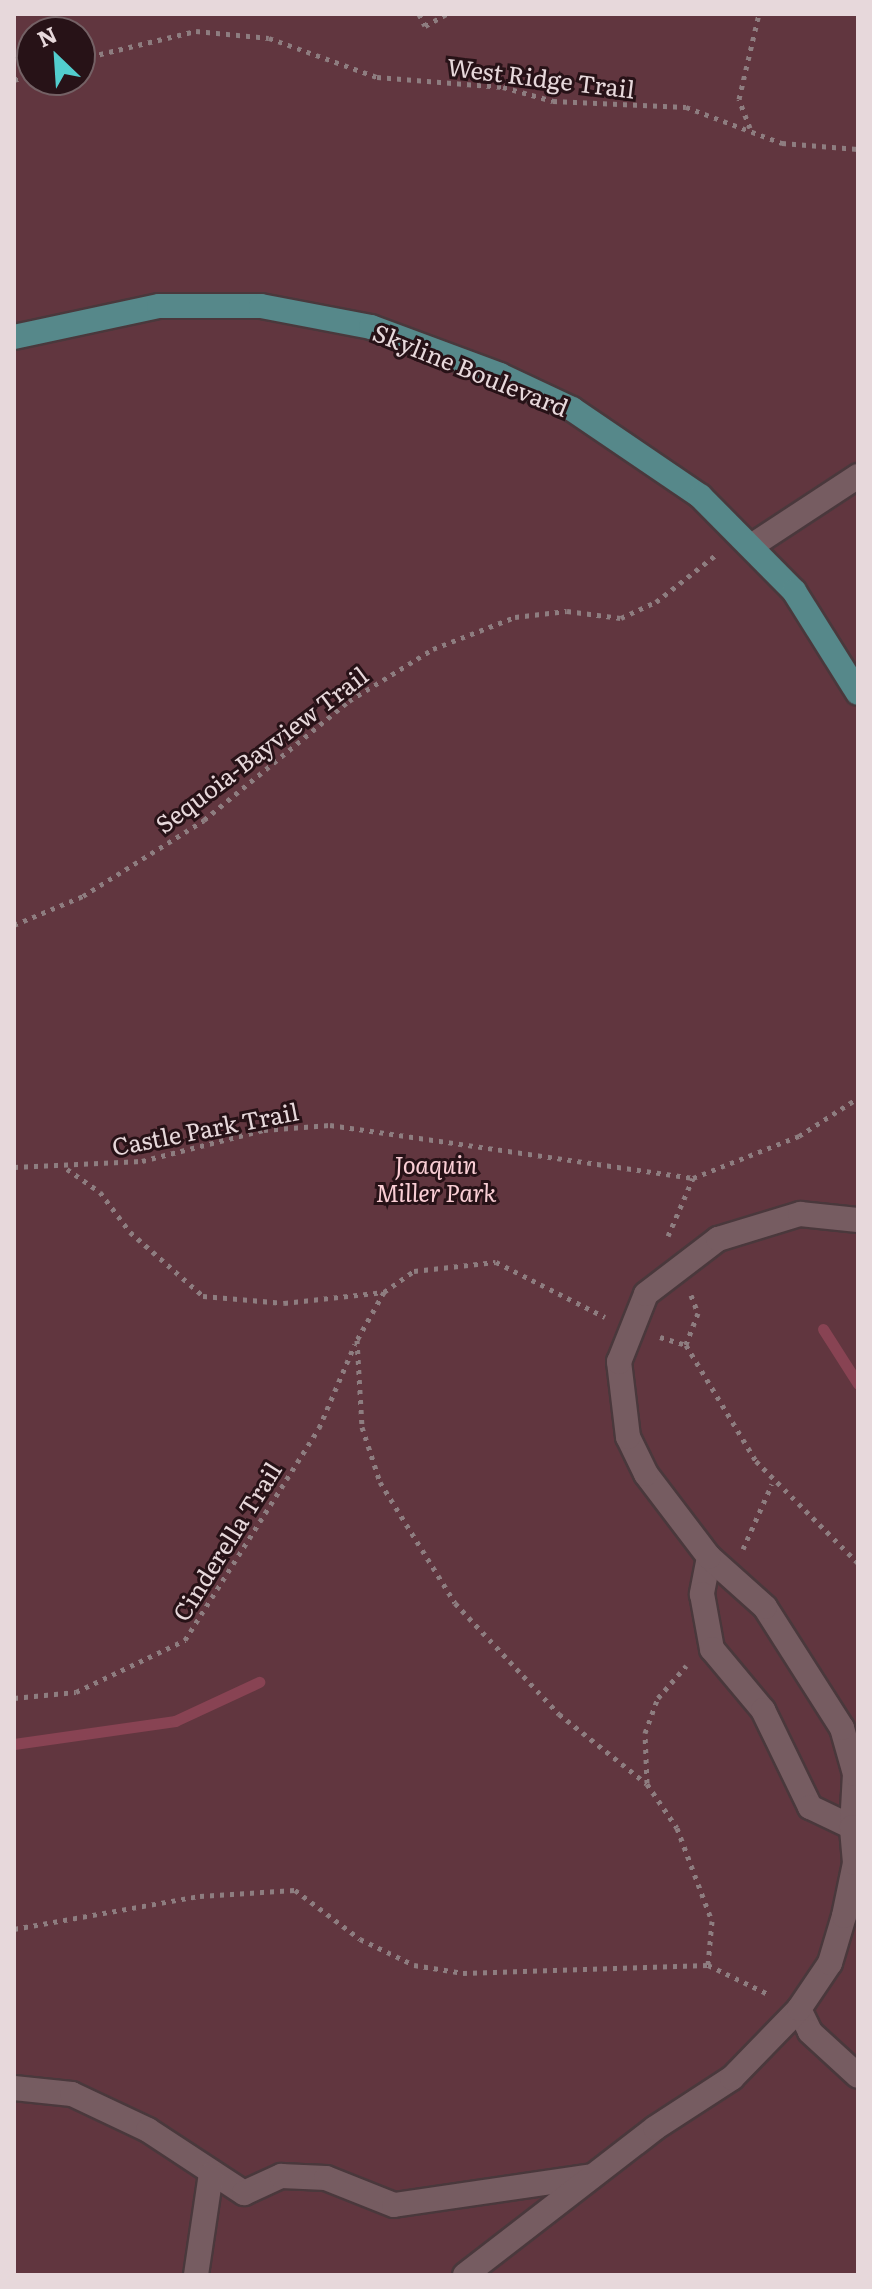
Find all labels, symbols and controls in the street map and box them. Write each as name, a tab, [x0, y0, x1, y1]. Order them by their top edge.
north arrow	[16, 16, 96, 96]
text: N	[31, 17, 62, 54]
street label: West Ridge Trail	[445, 51, 637, 103]
street label: Skyline Boulevard	[369, 317, 573, 421]
street label: Sequoia-Bayview Trail	[149, 660, 373, 838]
street label: Castle Park Trail	[109, 1096, 301, 1160]
park label: Joaquin Miller Park	[376, 1150, 496, 1206]
street label: Cinderella Trail	[166, 1456, 286, 1626]

